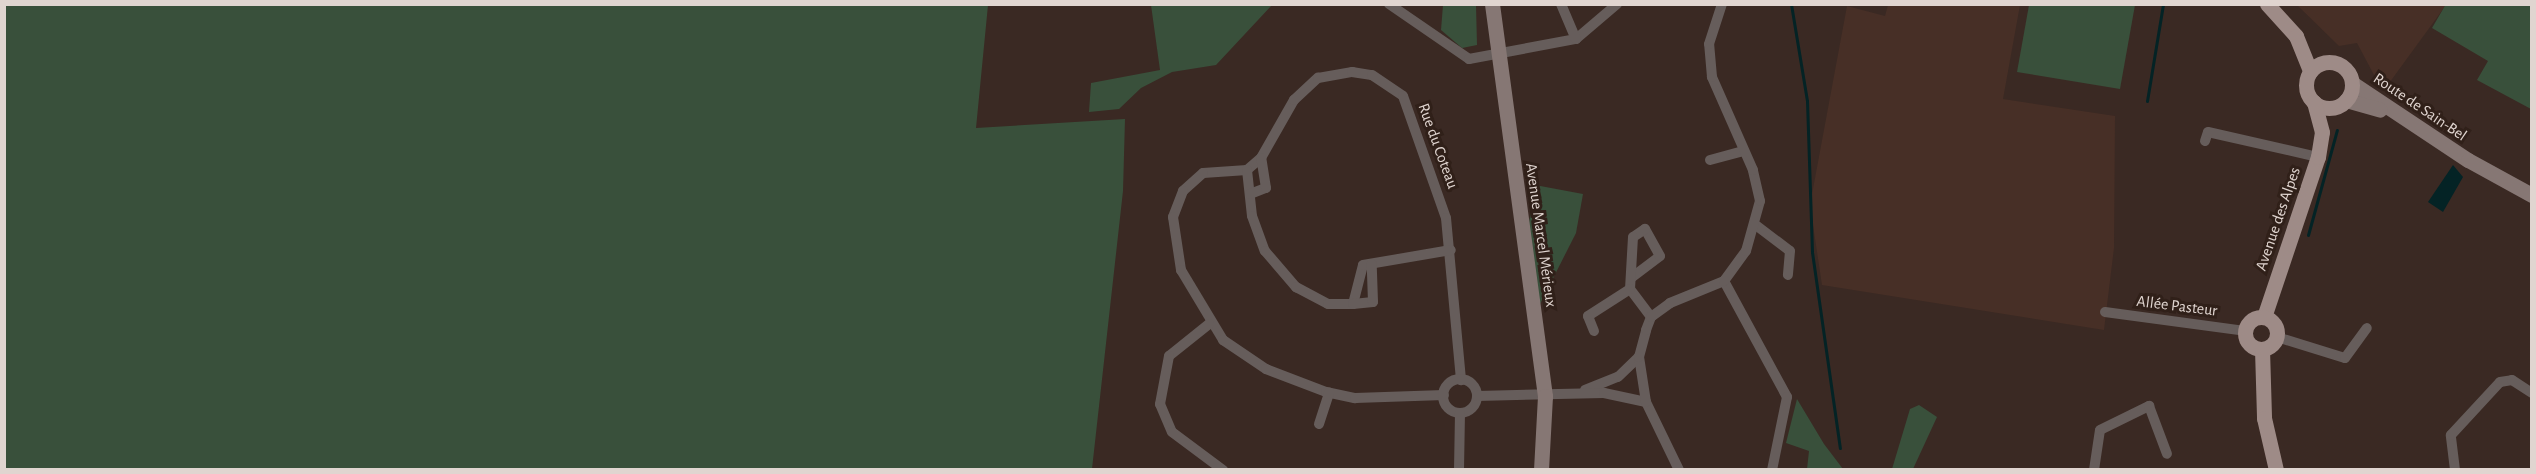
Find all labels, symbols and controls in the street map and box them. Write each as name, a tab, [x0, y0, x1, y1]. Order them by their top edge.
street label: Route de Sain-Bel	[2370, 69, 2470, 145]
street label: Rue du Coteau	[1414, 101, 1462, 191]
street label: Avenue Marcel Mérieux	[1521, 162, 1561, 308]
street label: Avenue des Alpes	[2251, 165, 2305, 273]
street label: Allée Pasteur	[2136, 292, 2218, 320]

